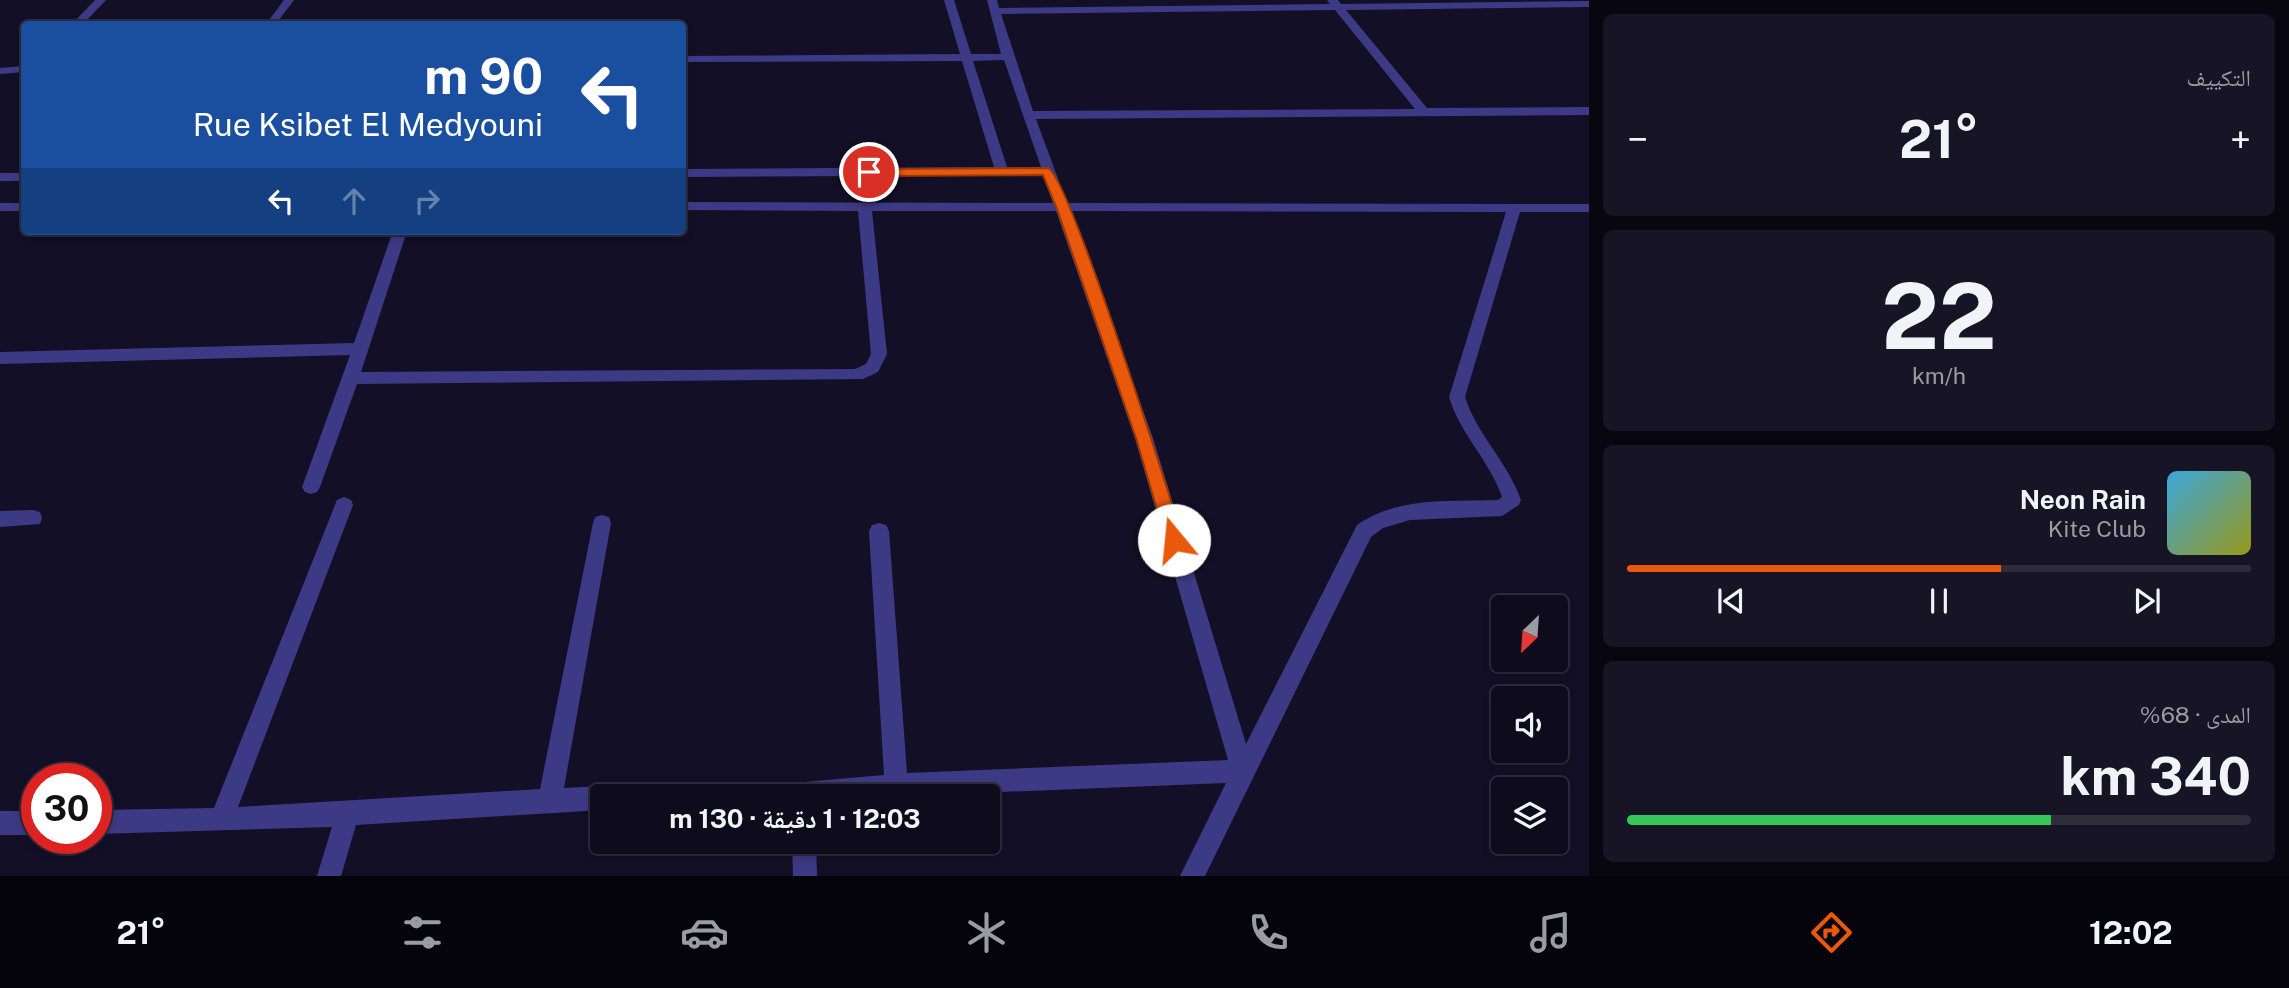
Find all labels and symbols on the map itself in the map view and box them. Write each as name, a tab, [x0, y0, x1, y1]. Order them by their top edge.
pin	[839, 142, 899, 202]
position arrow	[1137, 503, 1211, 577]
north arrow	[1491, 595, 1568, 672]
speed limit sign: 30	[21, 763, 112, 854]

